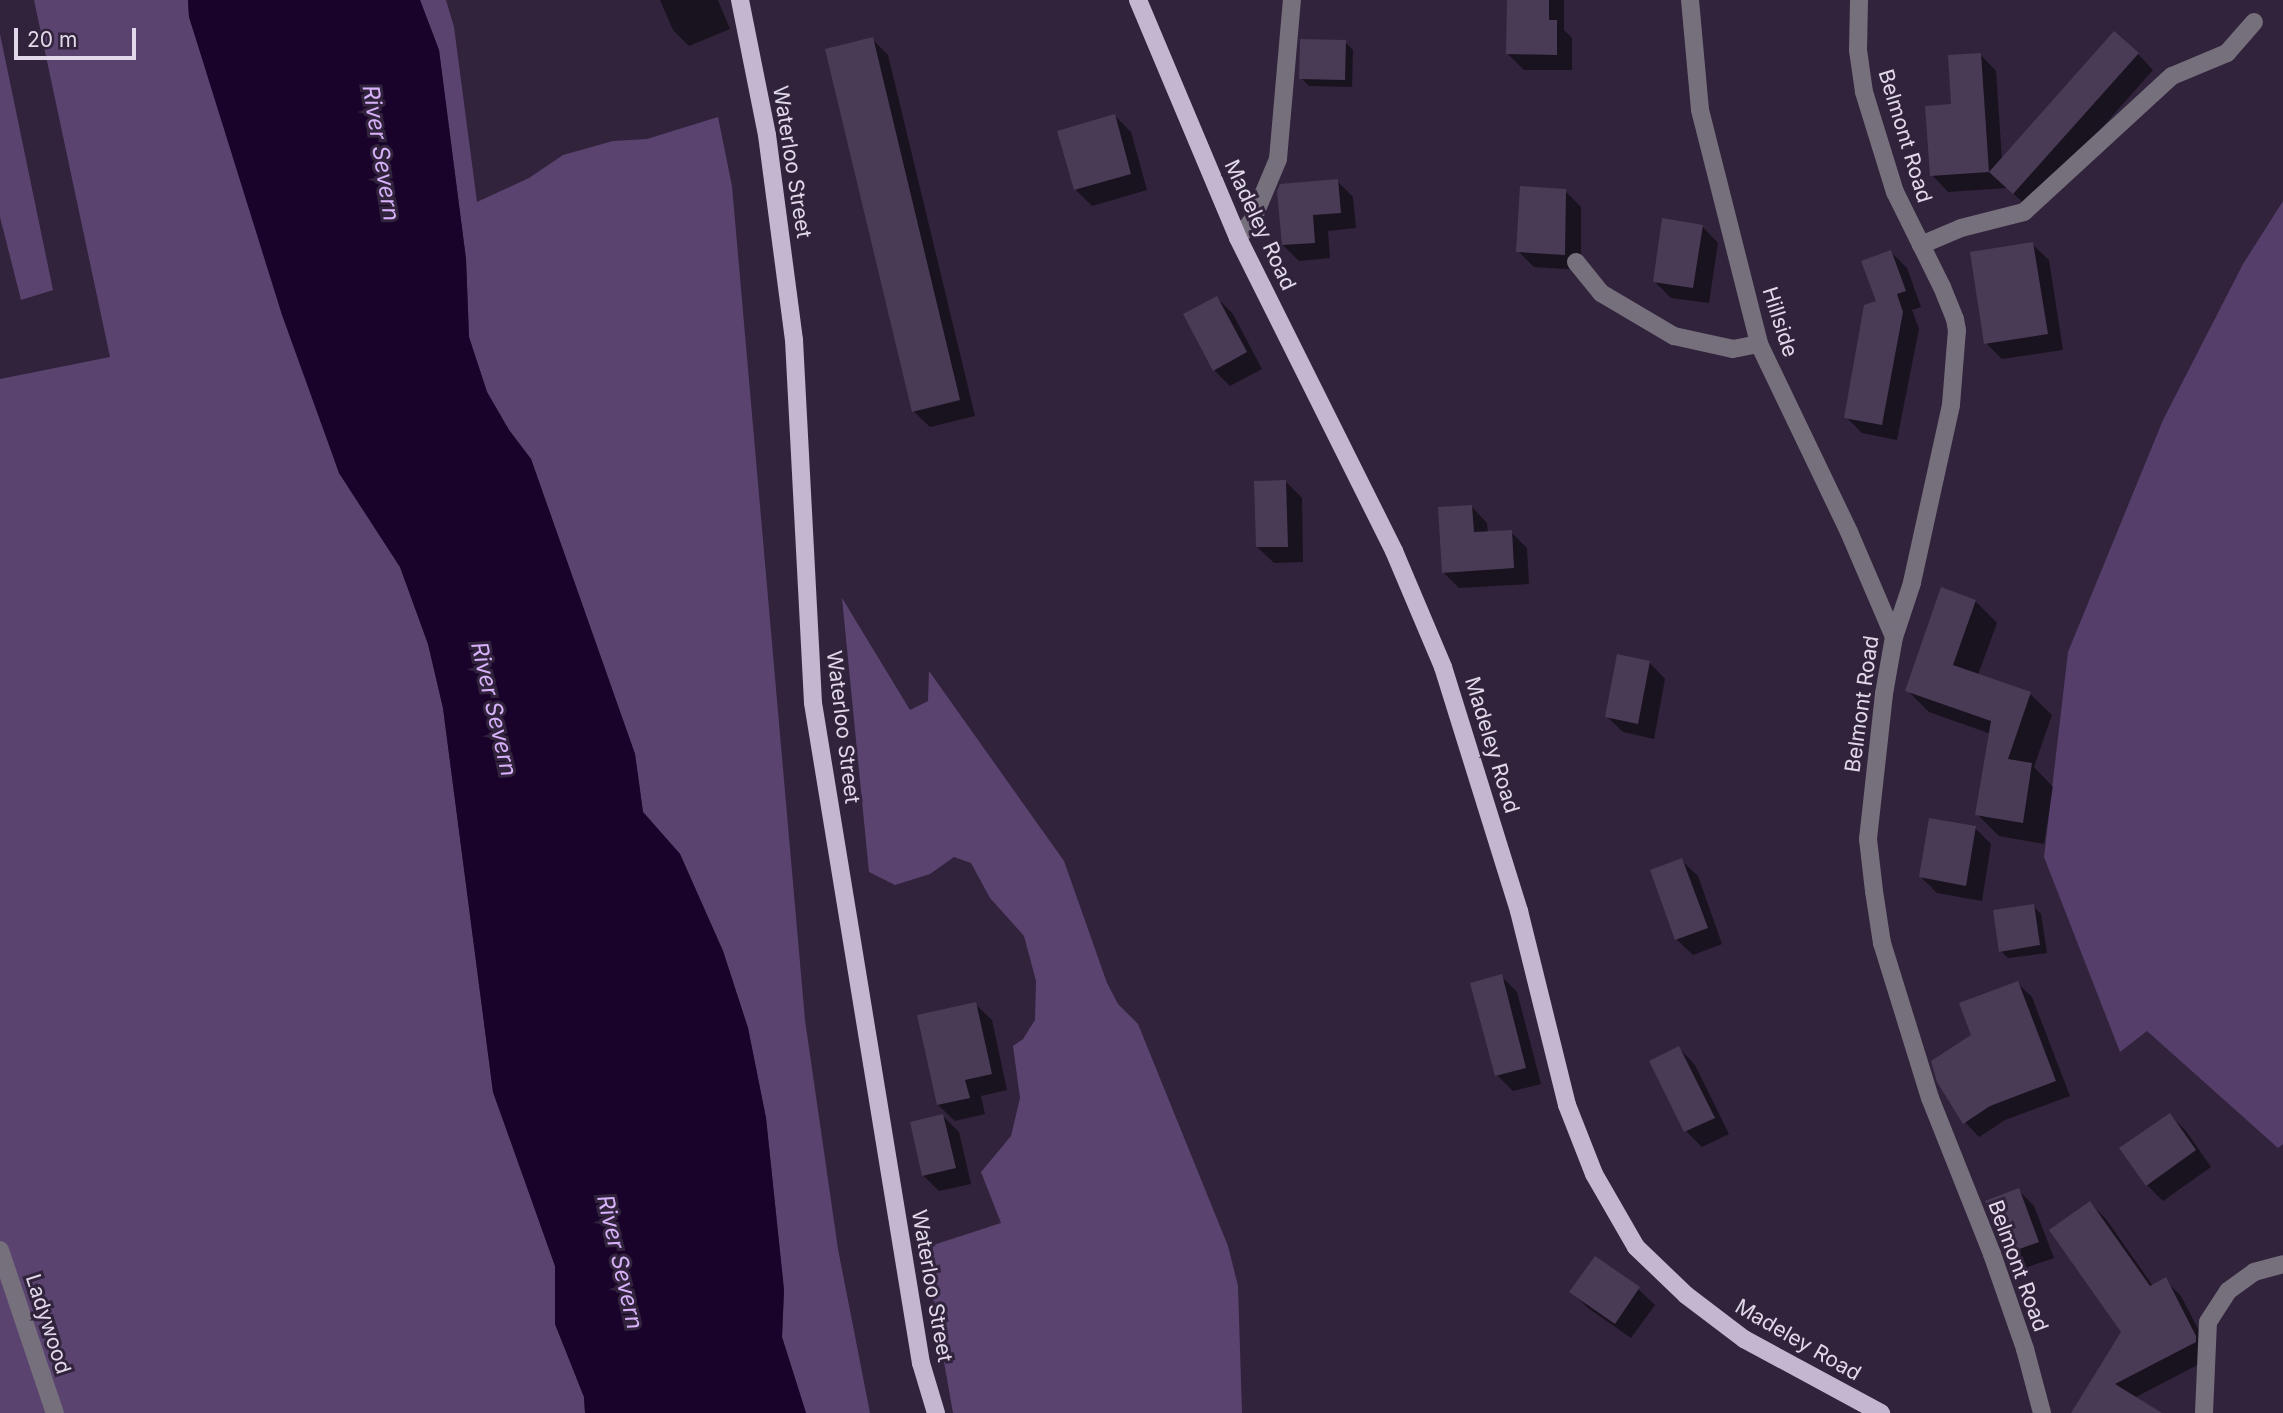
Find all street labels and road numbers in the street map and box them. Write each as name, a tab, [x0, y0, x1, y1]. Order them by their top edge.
street label: Belmont Road	[1873, 66, 1937, 206]
street label: Waterloo Street	[768, 84, 816, 240]
street label: Madeley Road	[1219, 156, 1301, 294]
street label: Hillside	[1757, 284, 1803, 360]
street label: Belmont Road	[1840, 634, 1884, 774]
street label: Waterloo Street	[821, 649, 865, 805]
street label: Madeley Road	[1459, 674, 1525, 816]
street label: Belmont Road	[1983, 1197, 2053, 1335]
street label: Waterloo Street	[906, 1208, 958, 1364]
street label: Ladywood	[20, 1271, 76, 1377]
street label: Madeley Road	[1731, 1294, 1865, 1386]

